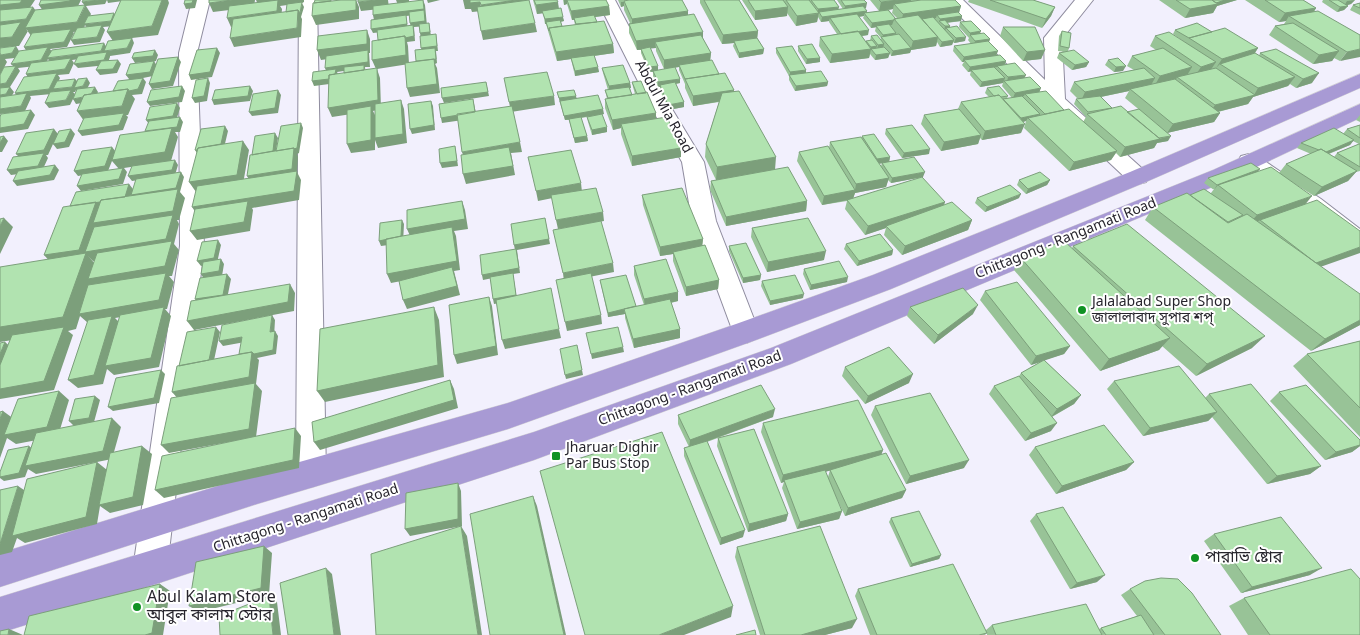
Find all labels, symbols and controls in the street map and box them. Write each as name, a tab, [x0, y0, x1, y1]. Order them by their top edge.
street label: Abdul Mia Road	[630, 57, 696, 157]
street label: Chittagong - Rangamati Road	[973, 194, 1159, 284]
place label: Jalalabad Super Shop জালালাবাদ সুপার শপ্	[1090, 293, 1231, 328]
marker: Jalalabad Super Shop জালালাবাদ সুপার শপ্	[1076, 304, 1088, 316]
street label: Chittagong - Rangamati Road	[596, 347, 784, 431]
place label: Jharuar Dighir Par Bus Stop	[564, 439, 659, 474]
marker: Jharuar Dighir Par Bus Stop	[550, 450, 562, 462]
street label: Chittagong - Rangamati Road	[211, 480, 401, 558]
place label: পারাভি ষ্টোর	[1205, 547, 1283, 569]
marker: পারাভি ষ্টোর	[1189, 552, 1201, 564]
place label: Abul Kalam Store আবুল কালাম স্টোর	[146, 587, 276, 627]
marker: Abul Kalam Store আবুল কালাম স্টোর	[131, 601, 143, 613]

